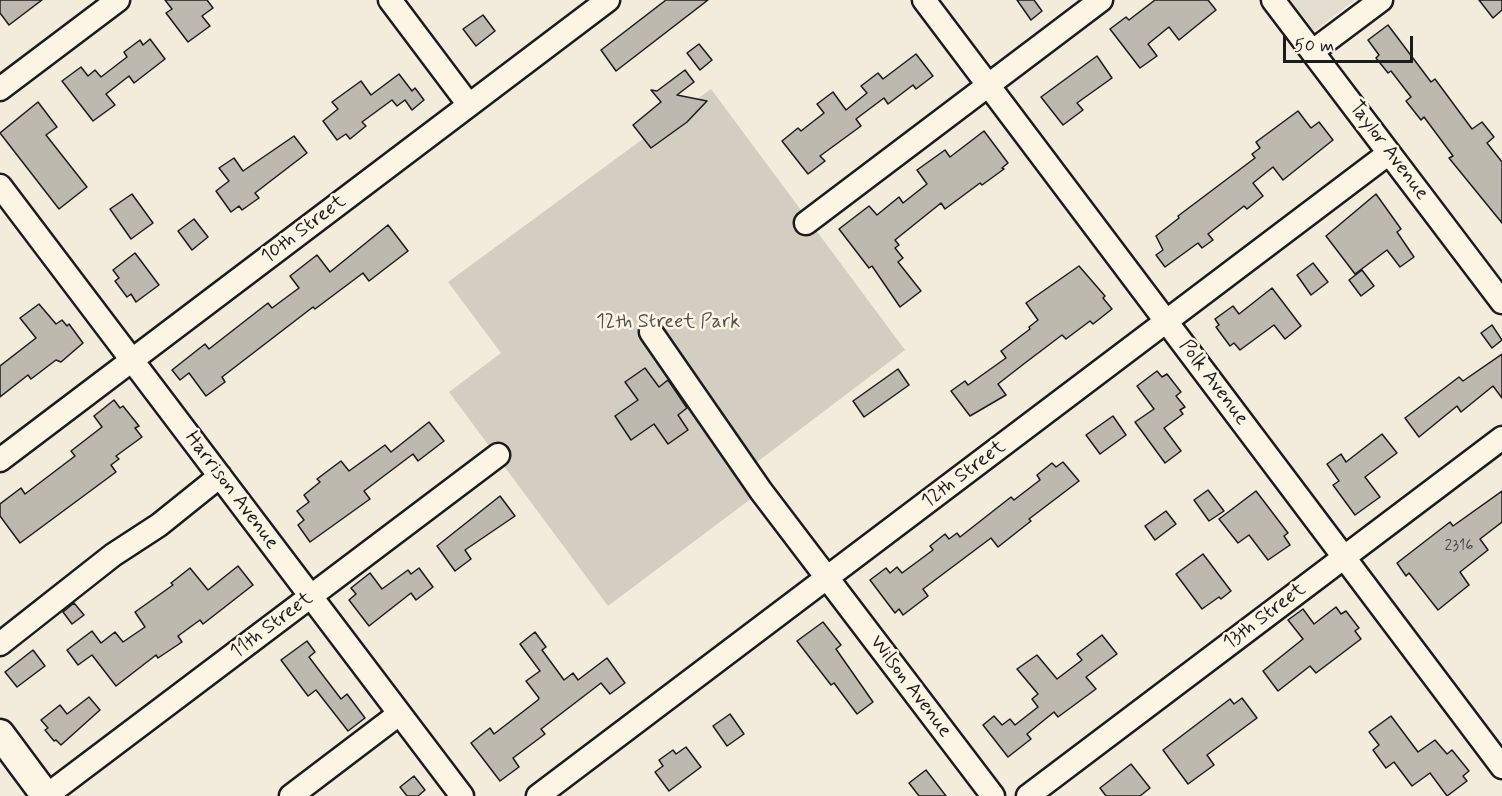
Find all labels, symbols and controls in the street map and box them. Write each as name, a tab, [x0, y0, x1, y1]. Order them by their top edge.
scale bar	[1286, 24, 1416, 62]
text: 50 m	[1294, 34, 1334, 58]
street label: Taylor Avenue	[1343, 97, 1433, 205]
street label: 10th Street	[257, 190, 351, 270]
park label: 12th Street Park	[596, 311, 740, 335]
street label: Polk Avenue	[1173, 335, 1253, 431]
street label: Harrison Avenue	[179, 427, 283, 555]
street label: 12th Street	[917, 436, 1011, 514]
house number: 2316	[1444, 537, 1474, 557]
street label: 13th Street	[1219, 578, 1311, 656]
street label: 11th Street	[226, 587, 318, 665]
street label: Wilson Avenue	[864, 631, 956, 743]

